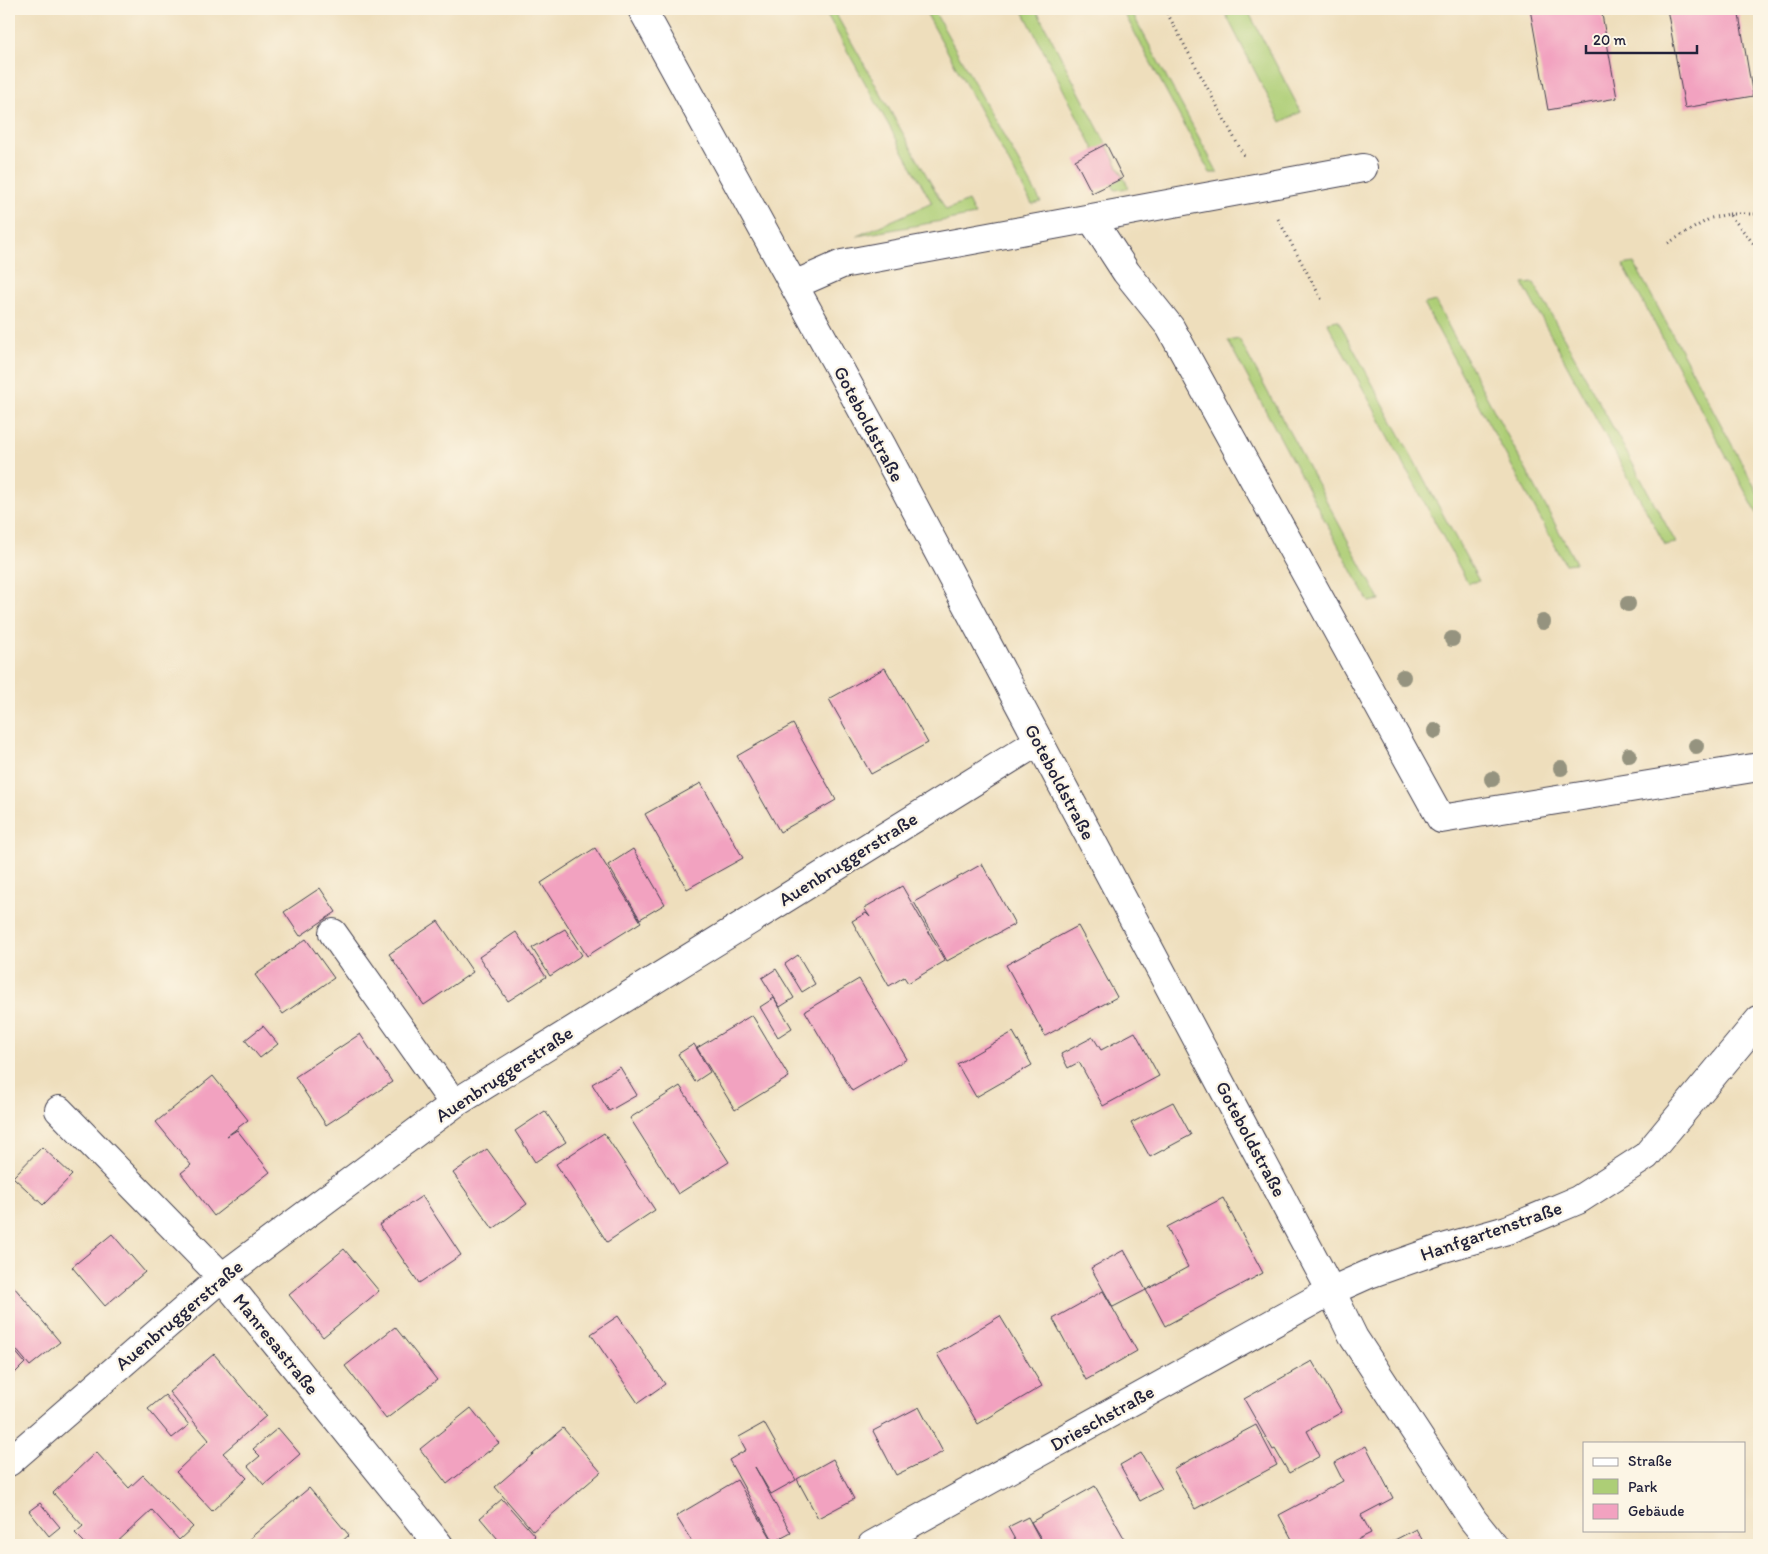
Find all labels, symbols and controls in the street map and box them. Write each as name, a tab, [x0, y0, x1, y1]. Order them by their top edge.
scale bar	[1586, 22, 1697, 54]
text: 20 m	[1593, 31, 1627, 49]
street label: Goteboldstraße	[829, 362, 909, 486]
street label: Goteboldstraße	[1020, 720, 1100, 844]
street label: Auenbruggerstraße	[774, 807, 922, 911]
street label: Auenbruggerstraße	[431, 1021, 577, 1127]
street label: Goteboldstraße	[1211, 1077, 1291, 1201]
street label: Hanfgartenstraße	[1417, 1196, 1565, 1266]
street label: Auenbruggerstraße	[111, 1255, 247, 1375]
street label: Manresastraße	[228, 1289, 324, 1399]
street label: Drieschstraße	[1046, 1380, 1158, 1456]
legend	[1583, 1442, 1746, 1532]
text: Straße	[1628, 1452, 1672, 1470]
text: Park	[1628, 1478, 1658, 1496]
text: Gebäude	[1628, 1502, 1685, 1520]

